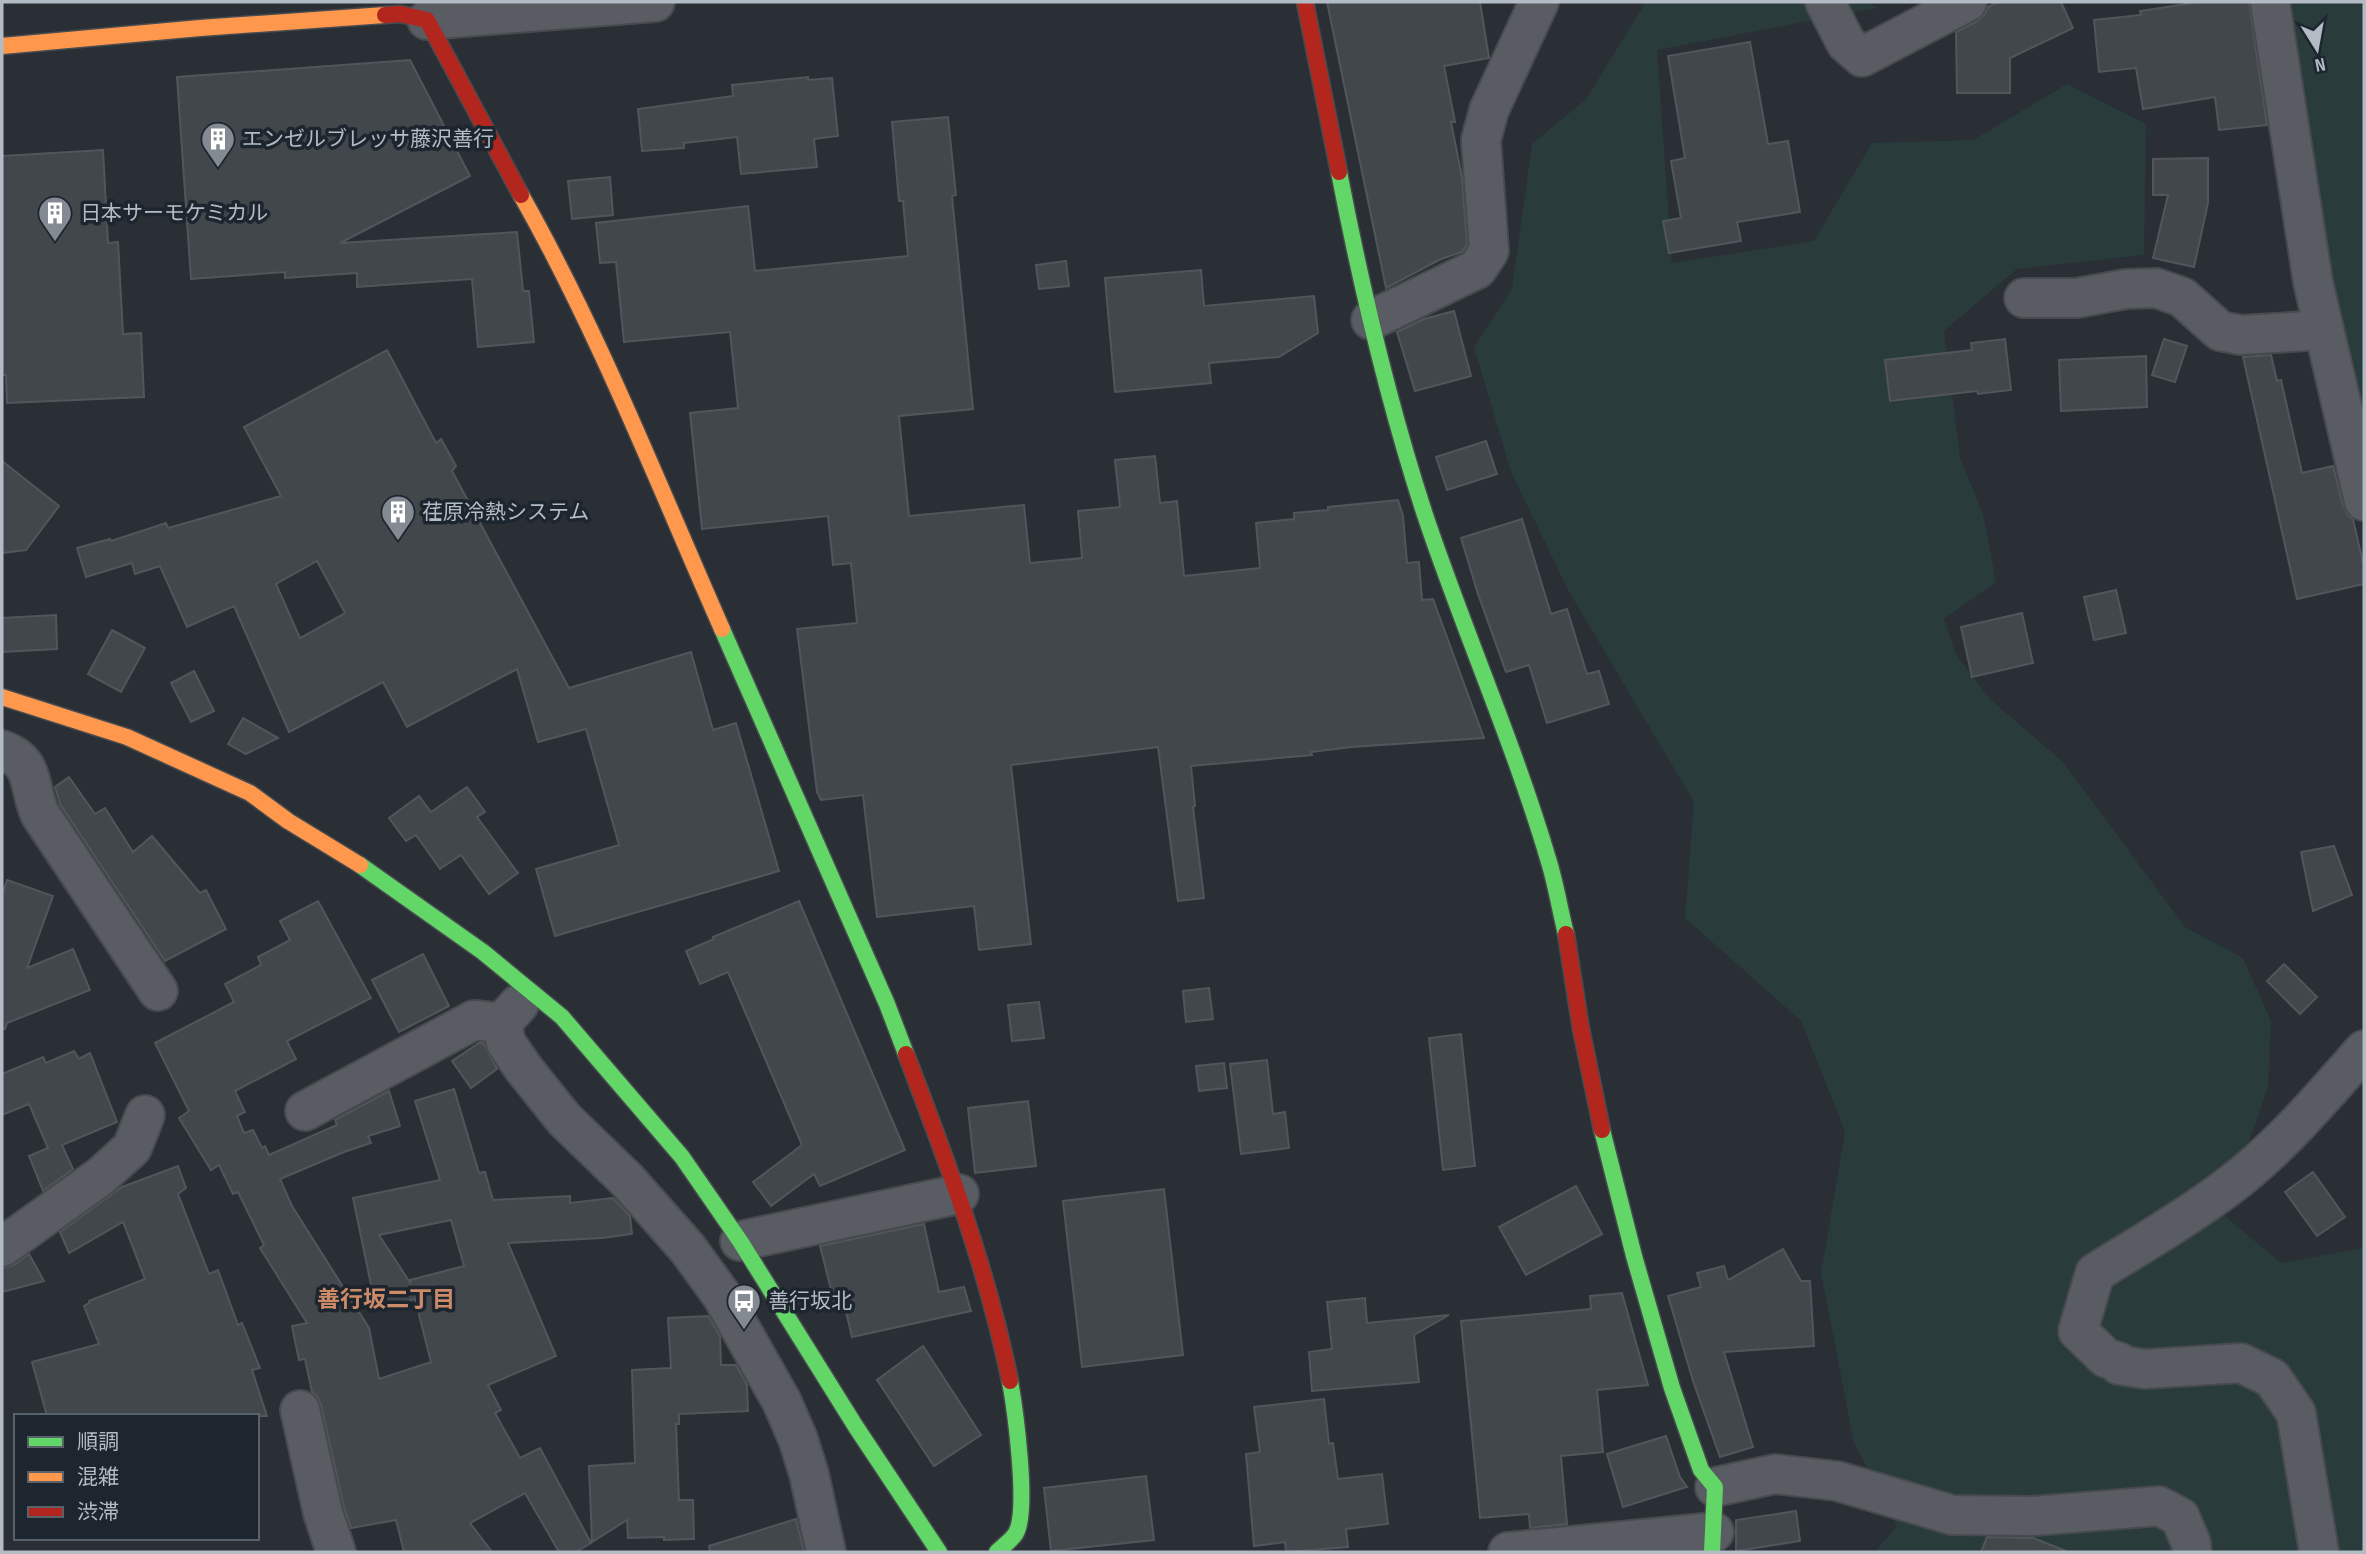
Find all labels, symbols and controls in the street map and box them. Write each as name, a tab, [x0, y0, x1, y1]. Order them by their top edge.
north arrow	[2282, 14, 2352, 84]
text: N	[2313, 52, 2327, 76]
building icon: エンゼルブレッサ藤沢善行	[199, 120, 237, 169]
place label: エンゼルブレッサ藤沢善行	[242, 127, 494, 152]
building icon: 日本サーモケミカル	[36, 194, 74, 243]
place label: 日本サーモケミカル	[80, 201, 268, 226]
building icon: 荏原冷熱システム	[379, 493, 417, 542]
place label: 荏原冷熱システム	[422, 500, 589, 525]
bus stop icon: 善行坂北	[725, 1282, 763, 1331]
district label: 善行坂二丁目	[317, 1286, 455, 1314]
place label: 善行坂北	[768, 1289, 852, 1314]
legend	[14, 1414, 259, 1540]
text: 順調	[77, 1430, 119, 1455]
text: 混雑	[77, 1465, 119, 1490]
text: 渋滞	[77, 1500, 119, 1525]

